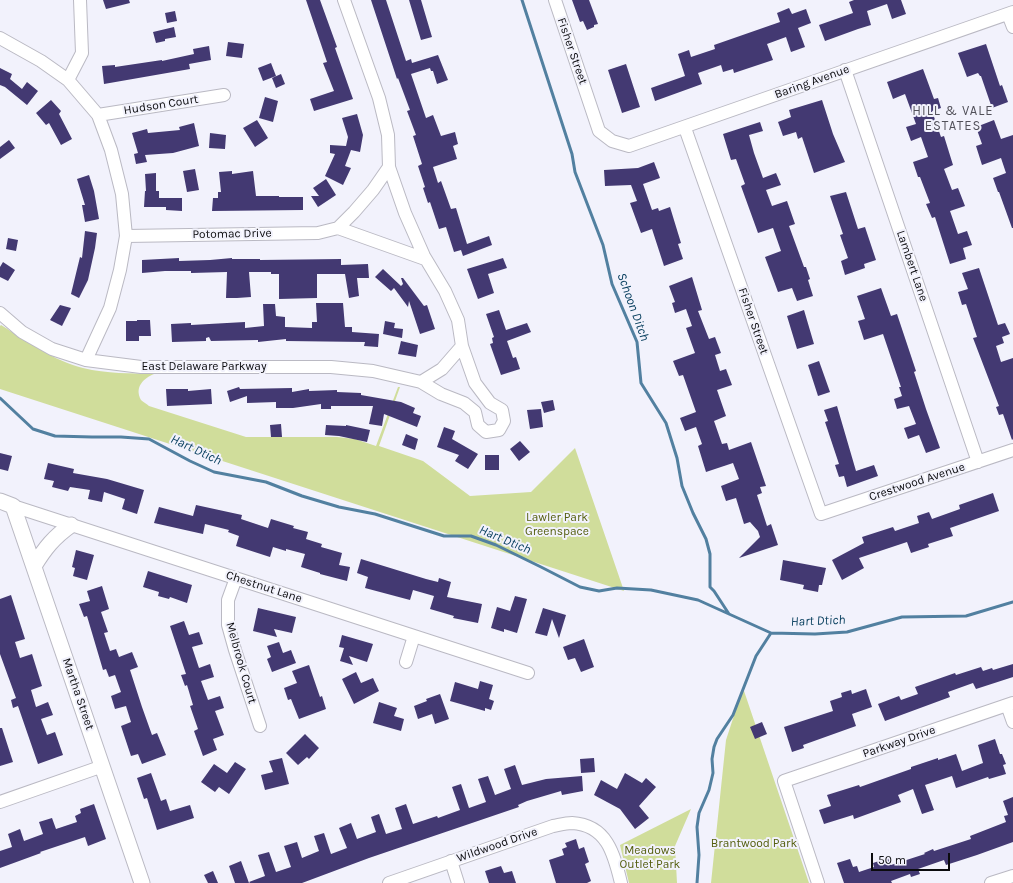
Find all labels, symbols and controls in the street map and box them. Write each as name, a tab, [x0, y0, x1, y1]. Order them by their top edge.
street label: Fisher Street	[554, 16, 590, 86]
street label: Baring Avenue	[773, 62, 851, 102]
street label: Hudson Court	[123, 92, 199, 118]
district label: HILL & VALE ESTATES	[912, 103, 994, 134]
street label: Potomac Drive	[192, 226, 272, 242]
street label: Lambert Lane	[893, 229, 931, 303]
water label: Schoon Ditch	[613, 271, 653, 343]
street label: Fisher Street	[735, 286, 771, 356]
street label: East Delaware Parkway	[142, 360, 266, 374]
water label: Hart Dtich	[168, 431, 224, 469]
street label: Crestwood Avenue	[867, 460, 967, 504]
park label: Lawler Park Greenspace	[525, 511, 589, 539]
water label: Hart Dtich	[477, 522, 533, 558]
street label: Chestnut Lane	[224, 568, 304, 606]
water label: Hart Dtich	[790, 612, 846, 630]
street label: Melbrook Court	[223, 621, 259, 705]
street label: Martha Street	[59, 656, 97, 732]
street label: Parkway Drive	[861, 723, 937, 761]
street label: Wildwood Drive	[455, 824, 539, 866]
park label: Brantwood Park	[711, 837, 797, 851]
park label: Meadows Outlet Park	[620, 844, 680, 872]
scale bar	[873, 845, 952, 871]
text: 50 m	[878, 853, 906, 867]

